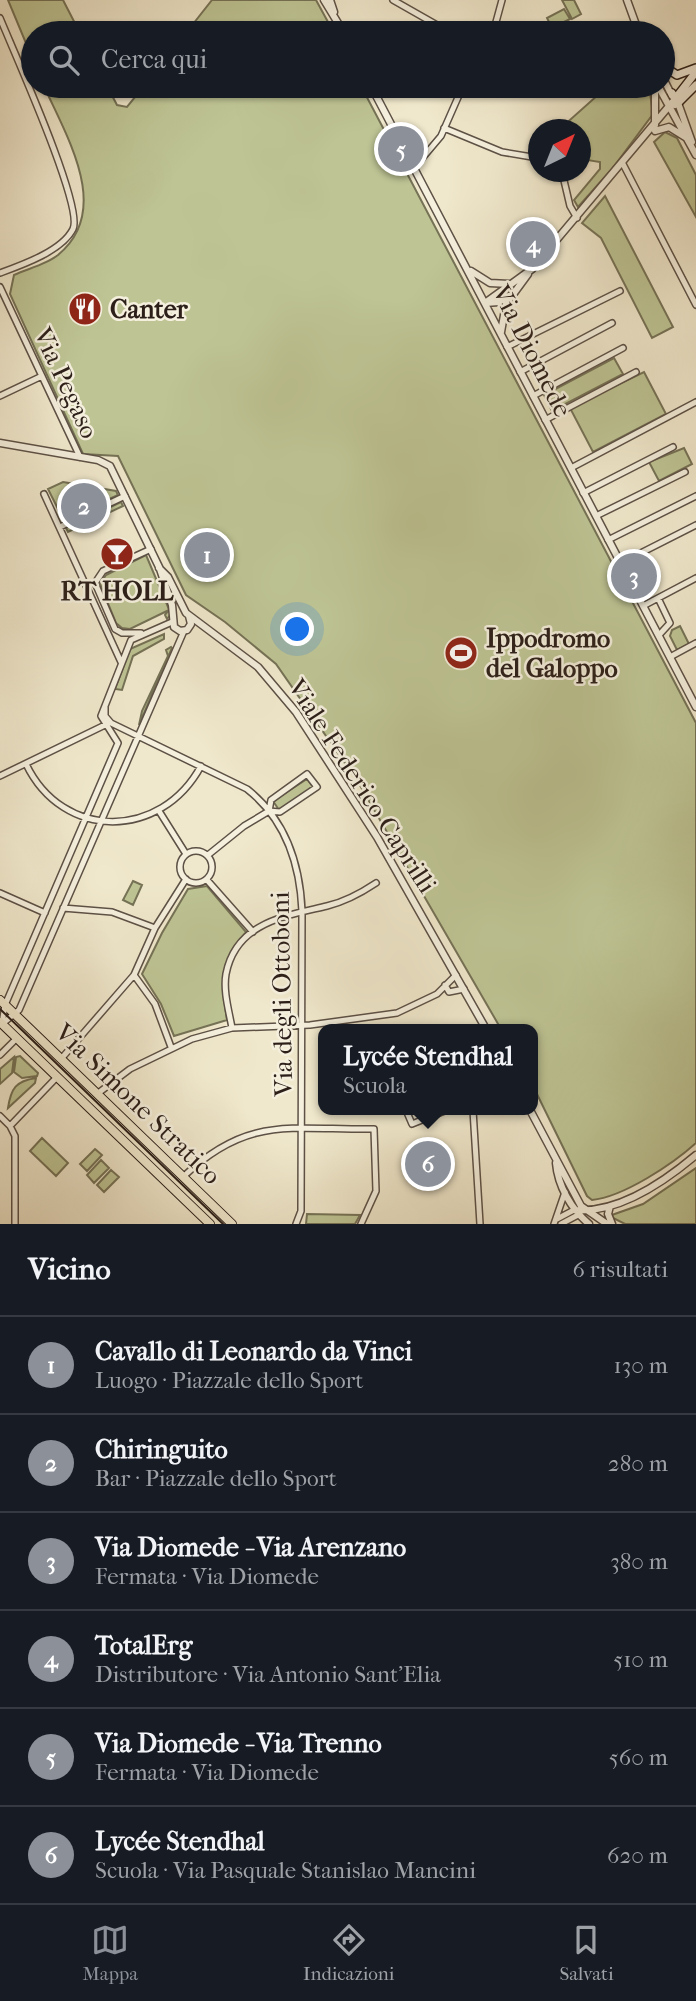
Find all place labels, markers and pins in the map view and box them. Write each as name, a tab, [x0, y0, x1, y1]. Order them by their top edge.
pin: 5	[378, 123, 424, 175]
pin: 4	[510, 218, 556, 270]
restaurant icon: Canter	[66, 290, 104, 328]
place label: Canter	[110, 294, 189, 325]
pin: 2	[61, 480, 107, 532]
pin: 1	[184, 529, 230, 581]
bar icon: RT HOLL	[98, 535, 136, 573]
pin: 3	[611, 550, 657, 602]
place label: RT HOLL	[61, 576, 174, 607]
place label: Ippodromo del Galoppo	[486, 623, 618, 684]
sports icon: Ippodromo del Galoppo	[442, 634, 480, 672]
pin: 6	[405, 1138, 451, 1190]

